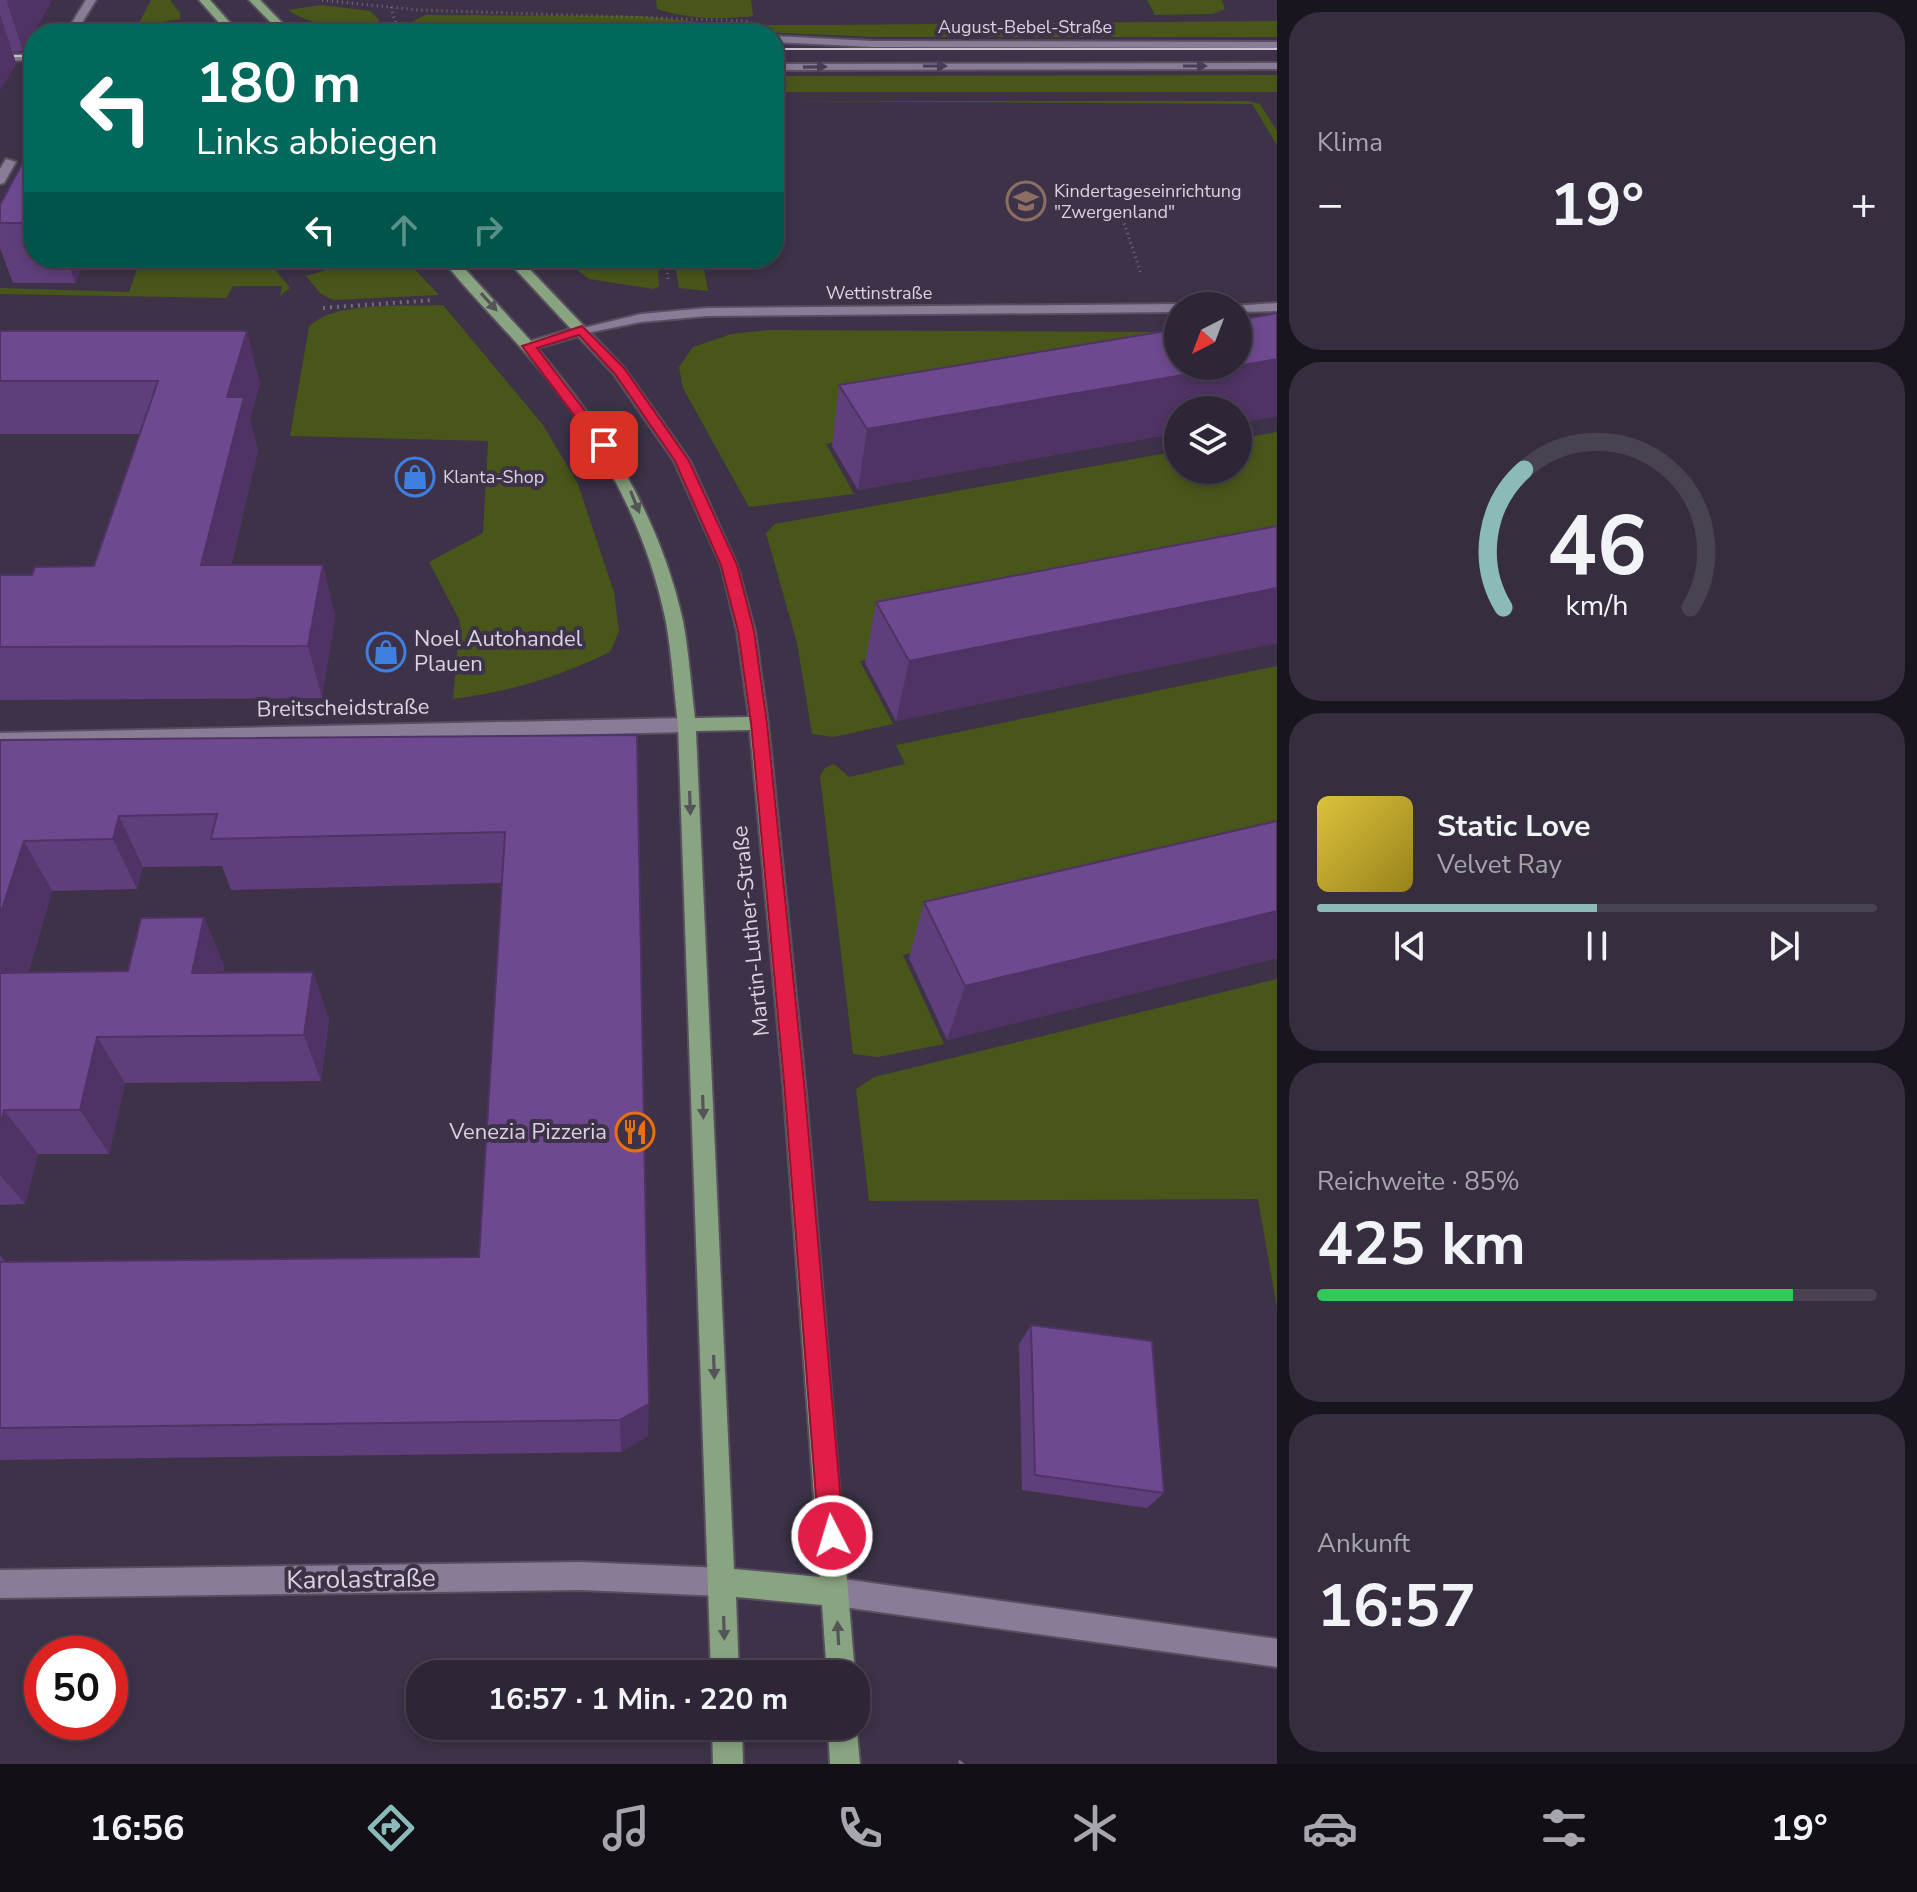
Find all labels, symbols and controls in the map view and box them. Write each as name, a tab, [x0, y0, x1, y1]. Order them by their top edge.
street label: August-Bebel-Straße	[938, 15, 1112, 39]
text: 180 m	[196, 45, 361, 122]
icon: left	[64, 56, 168, 160]
one-way arrow	[923, 60, 948, 72]
one-way arrow	[1183, 60, 1208, 72]
one-way arrow	[803, 61, 828, 73]
text: Links abbiegen	[196, 118, 438, 167]
text: Klima	[1317, 125, 1383, 160]
text: 19°	[1550, 164, 1644, 246]
text: −	[1317, 175, 1343, 235]
text: +	[1851, 175, 1877, 235]
place label: Kindertageseinrichtung "Zwergenland"	[1054, 179, 1242, 224]
school or university icon: Kindertageseinrichtung "Zwergenland"	[1005, 180, 1047, 222]
icon: left	[298, 208, 342, 252]
icon: ahead	[382, 208, 426, 252]
icon: right	[466, 208, 510, 252]
street label: Wettinstraße	[826, 281, 932, 305]
one-way arrow	[479, 292, 497, 311]
north arrow	[1164, 292, 1252, 380]
map controls	[1164, 292, 1252, 484]
button: layers	[1164, 396, 1252, 484]
pin	[570, 411, 638, 479]
icon: arrive	[582, 423, 626, 467]
shop icon: Klanta-Shop	[394, 456, 436, 498]
place label: Klanta-Shop	[443, 465, 544, 489]
text: 46	[1547, 489, 1647, 602]
one-way arrow	[629, 490, 642, 514]
text: km/h	[1566, 586, 1628, 625]
place label: Noel Autohandel Plauen	[414, 624, 583, 679]
shop icon: Noel Autohandel Plauen	[365, 631, 407, 673]
street label: Breitscheidstraße	[256, 691, 430, 725]
one-way arrow	[684, 791, 697, 816]
text: Static Love	[1437, 806, 1591, 847]
street label: Martin-Luther-Straße	[725, 824, 777, 1038]
text: Velvet Ray	[1437, 847, 1562, 882]
icon: previous	[1388, 924, 1432, 968]
icon: pause	[1575, 924, 1619, 968]
icon: next	[1762, 924, 1806, 968]
one-way arrow	[697, 1095, 710, 1121]
restaurant icon: Venezia Pizzeria	[614, 1111, 656, 1153]
place label: Venezia Pizzeria	[448, 1117, 607, 1147]
text: Reichweite · 85%	[1317, 1164, 1520, 1199]
text: 425 km	[1317, 1203, 1526, 1285]
one-way arrow	[707, 1355, 720, 1380]
position arrow	[790, 1494, 874, 1578]
text: Ankunft	[1317, 1526, 1410, 1561]
street label: Karolastraße	[286, 1560, 436, 1598]
text: 16:57	[1317, 1565, 1476, 1647]
one-way arrow	[717, 1616, 730, 1641]
one-way arrow	[832, 1620, 845, 1645]
speed limit sign: 50	[24, 1636, 128, 1740]
text: 16:57 · 1 Min. · 220 m	[488, 1679, 788, 1720]
icon: directions	[363, 1800, 419, 1856]
icon: music	[598, 1800, 654, 1856]
icon: phone	[832, 1800, 888, 1856]
icon: climate	[1067, 1800, 1123, 1856]
icon: car	[1302, 1800, 1358, 1856]
icon: filters	[1536, 1800, 1592, 1856]
text: 16:56	[89, 1804, 185, 1853]
text: 19°	[1771, 1804, 1828, 1853]

